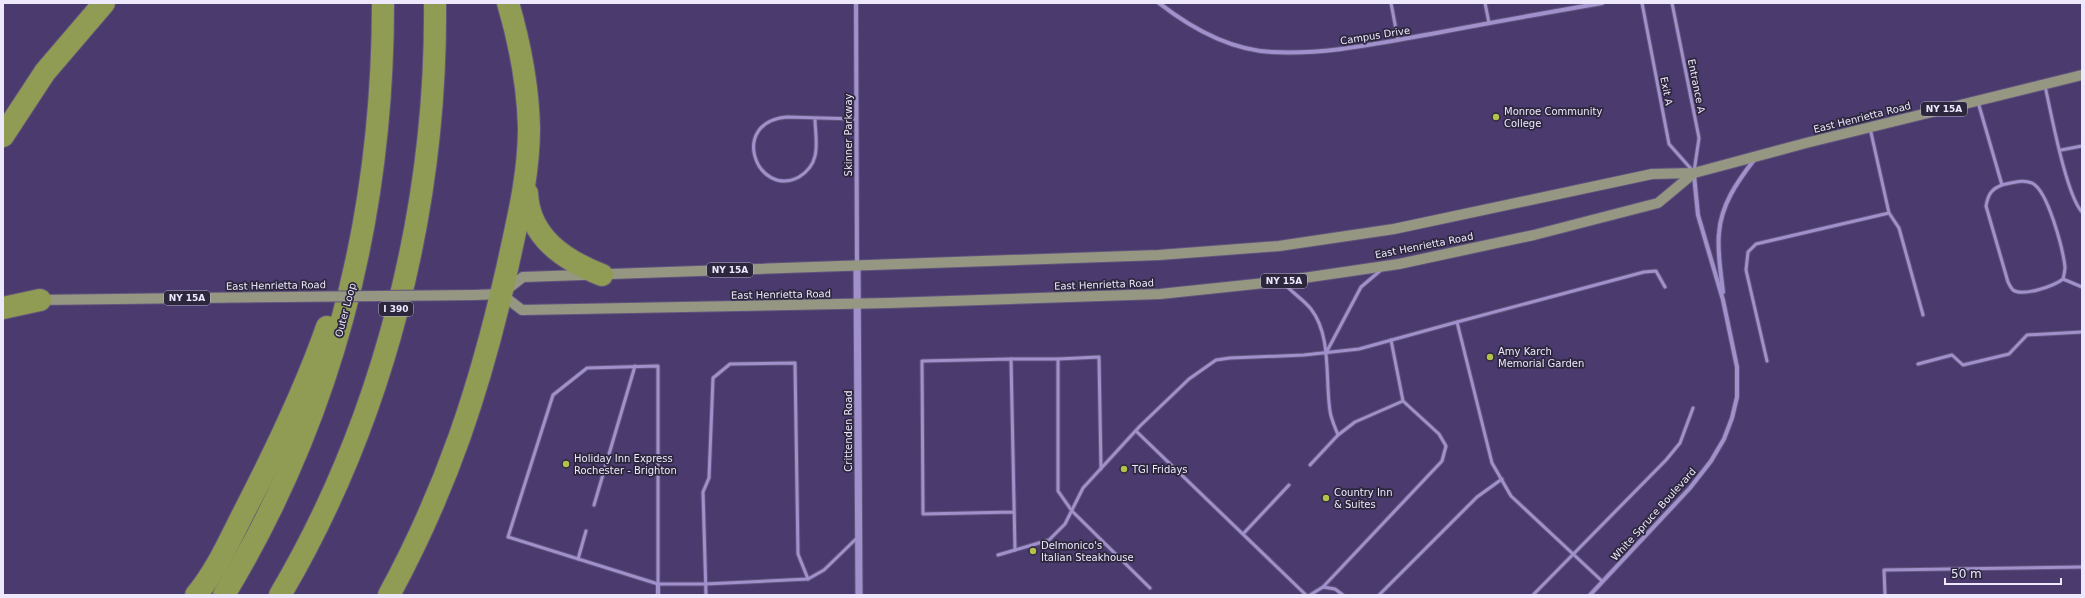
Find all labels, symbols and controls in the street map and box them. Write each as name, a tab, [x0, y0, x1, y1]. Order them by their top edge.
street label: Campus Drive	[1339, 25, 1411, 46]
street label: Entrance A	[1686, 58, 1707, 114]
street label: Exit A	[1658, 76, 1675, 107]
street label: Skinner Parkway	[843, 93, 854, 176]
street label: East Henrietta Road	[1812, 100, 1912, 135]
road number: NY 15A	[1921, 102, 1967, 116]
place label: Monroe Community College	[1504, 106, 1602, 129]
marker: Monroe Community College	[1491, 112, 1501, 122]
street label: East Henrietta Road	[1374, 231, 1474, 260]
road number: NY 15A	[707, 263, 753, 277]
road number: NY 15A	[1261, 274, 1307, 288]
street label: East Henrietta Road	[1054, 277, 1154, 292]
street label: East Henrietta Road	[226, 279, 326, 292]
street label: Outer Loop	[333, 282, 358, 338]
street label: East Henrietta Road	[731, 288, 831, 301]
road number: NY 15A	[164, 291, 210, 305]
road number: I 390	[379, 302, 413, 316]
place label: Amy Karch Memorial Garden	[1498, 346, 1584, 369]
marker: Amy Karch Memorial Garden	[1485, 352, 1495, 362]
street label: Crittenden Road	[843, 390, 854, 472]
place label: Holiday Inn Express Rochester - Brighton	[574, 453, 677, 476]
marker: Holiday Inn Express Rochester - Brighton	[561, 459, 571, 469]
marker: TGI Fridays	[1119, 464, 1129, 474]
place label: TGI Fridays	[1131, 464, 1188, 475]
street label: White Spruce Boulevard	[1609, 466, 1698, 563]
place label: Country Inn & Suites	[1334, 487, 1393, 510]
marker: Country Inn & Suites	[1321, 493, 1331, 503]
place label: Delmonico's Italian Steakhouse	[1041, 540, 1134, 563]
marker: Delmonico's Italian Steakhouse	[1028, 546, 1038, 556]
scale bar	[1945, 560, 2061, 586]
text: 50 m	[1951, 567, 1982, 581]

